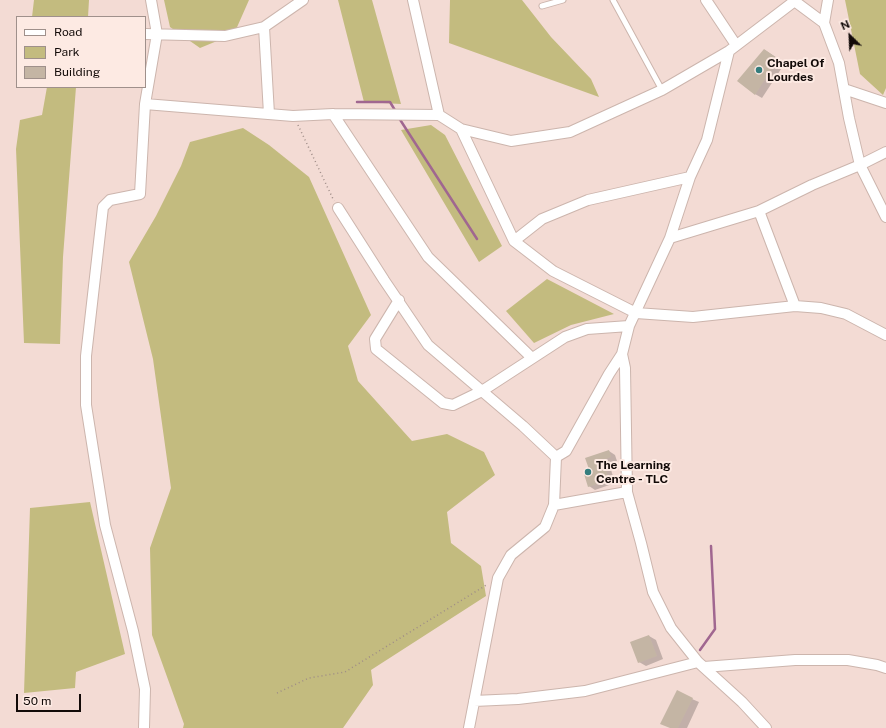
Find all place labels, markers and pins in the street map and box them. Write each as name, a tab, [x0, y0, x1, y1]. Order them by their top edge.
place label: Chapel Of Lourdes	[767, 56, 824, 84]
marker: Chapel Of Lourdes	[754, 65, 764, 75]
place label: The Learning Centre - TLC	[596, 458, 671, 486]
marker: The Learning Centre - TLC	[583, 467, 593, 477]

